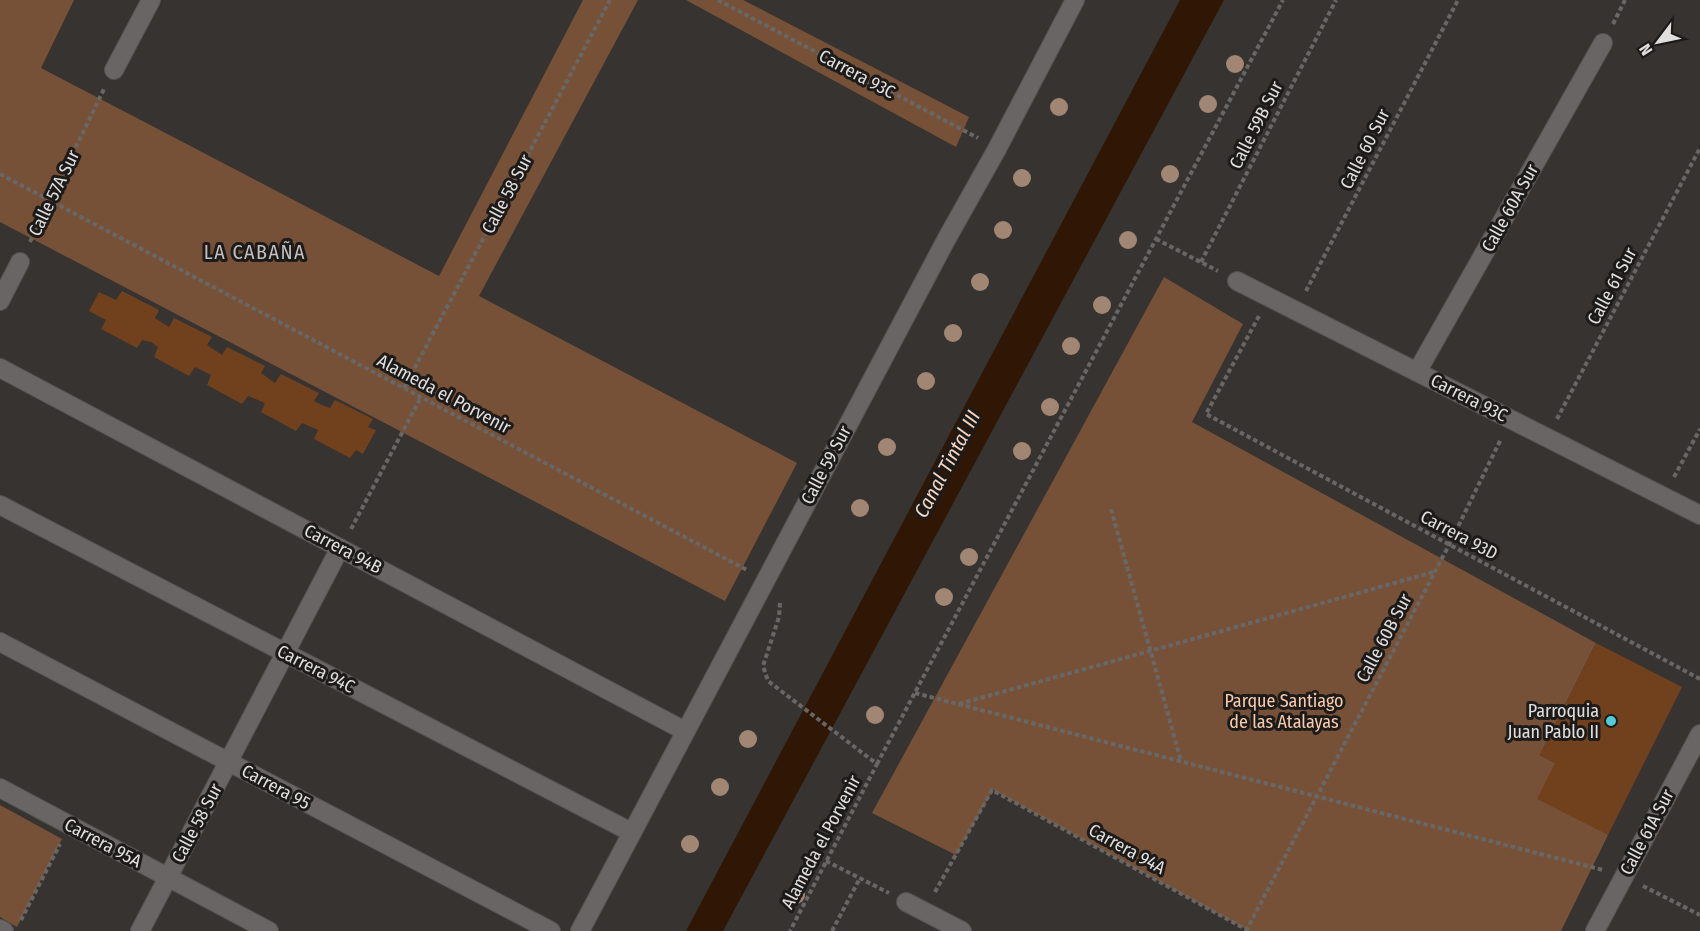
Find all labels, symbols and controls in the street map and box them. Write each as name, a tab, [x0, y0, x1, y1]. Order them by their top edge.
north arrow	[1628, 12, 1688, 72]
text: N	[1635, 41, 1656, 59]
street label: Carrera 93C	[815, 45, 899, 103]
street label: Calle 59B Sur	[1224, 77, 1288, 173]
street label: Calle 60 Sur	[1335, 104, 1395, 193]
street label: Calle 57A Sur	[24, 146, 85, 240]
street label: Calle 58 Sur	[477, 150, 537, 237]
street label: Calle 60A Sur	[1477, 160, 1543, 256]
district label: LA CABAÑA	[204, 240, 306, 264]
street label: Calle 61 Sur	[1583, 243, 1642, 328]
street label: Alameda el Porvenir	[373, 350, 515, 439]
street label: Carrera 93C	[1427, 369, 1511, 427]
water label: Canal Tintal III	[909, 406, 985, 522]
street label: Calle 59 Sur	[796, 421, 856, 508]
street label: Carrera 93D	[1417, 505, 1501, 565]
street label: Carrera 94B	[300, 519, 386, 579]
street label: Calle 60B Sur	[1351, 589, 1417, 686]
street label: Carrera 94C	[274, 640, 358, 698]
park label: Parque Santiago de las Atalayas	[1224, 690, 1344, 733]
place label: Parroquia Juan Pablo II	[1507, 700, 1599, 743]
marker: Parroquia Juan Pablo II	[1604, 714, 1618, 728]
street label: Carrera 95	[238, 760, 314, 814]
street label: Alameda el Porvenir	[777, 771, 866, 913]
street label: Calle 58 Sur	[167, 779, 227, 866]
street label: Calle 61A Sur	[1615, 785, 1679, 878]
street label: Carrera 95A	[61, 814, 146, 873]
street label: Carrera 94A	[1085, 819, 1170, 879]

